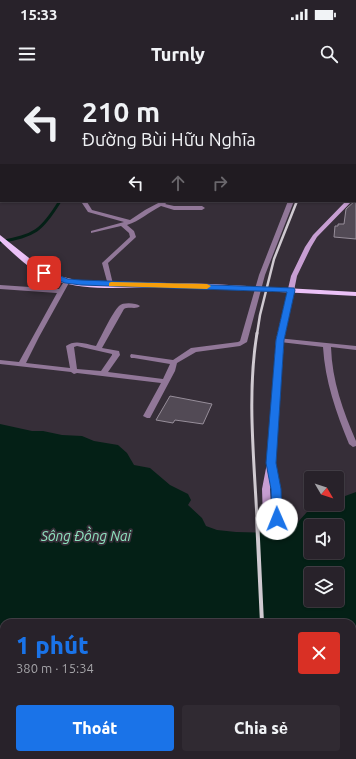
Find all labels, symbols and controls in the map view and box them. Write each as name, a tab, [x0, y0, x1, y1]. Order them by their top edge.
text: 15:33	[20, 6, 58, 23]
icon: menu	[16, 43, 38, 65]
icon: search	[318, 43, 340, 65]
text: Turnly	[151, 44, 205, 64]
icon: left	[16, 96, 68, 148]
text: 210 m	[82, 96, 160, 127]
text: Đường Bùi Hữu Nghĩa	[82, 129, 256, 149]
icon: left	[125, 172, 147, 194]
icon: ahead	[167, 172, 189, 194]
icon: right	[209, 172, 231, 194]
pin	[27, 256, 61, 290]
icon: arrive	[33, 262, 55, 284]
north arrow	[304, 471, 344, 511]
map controls	[304, 471, 344, 607]
position arrow	[256, 498, 298, 540]
button: sound	[304, 519, 344, 559]
water label: Sông Đồng Nai	[40, 526, 132, 544]
button: layers	[304, 567, 344, 607]
text: 1 phút	[16, 632, 89, 659]
button: close	[298, 632, 340, 674]
text: 380 m · 15:34	[16, 661, 94, 675]
button: Thoát	[16, 705, 174, 751]
button: Chia sẻ	[182, 705, 340, 751]

